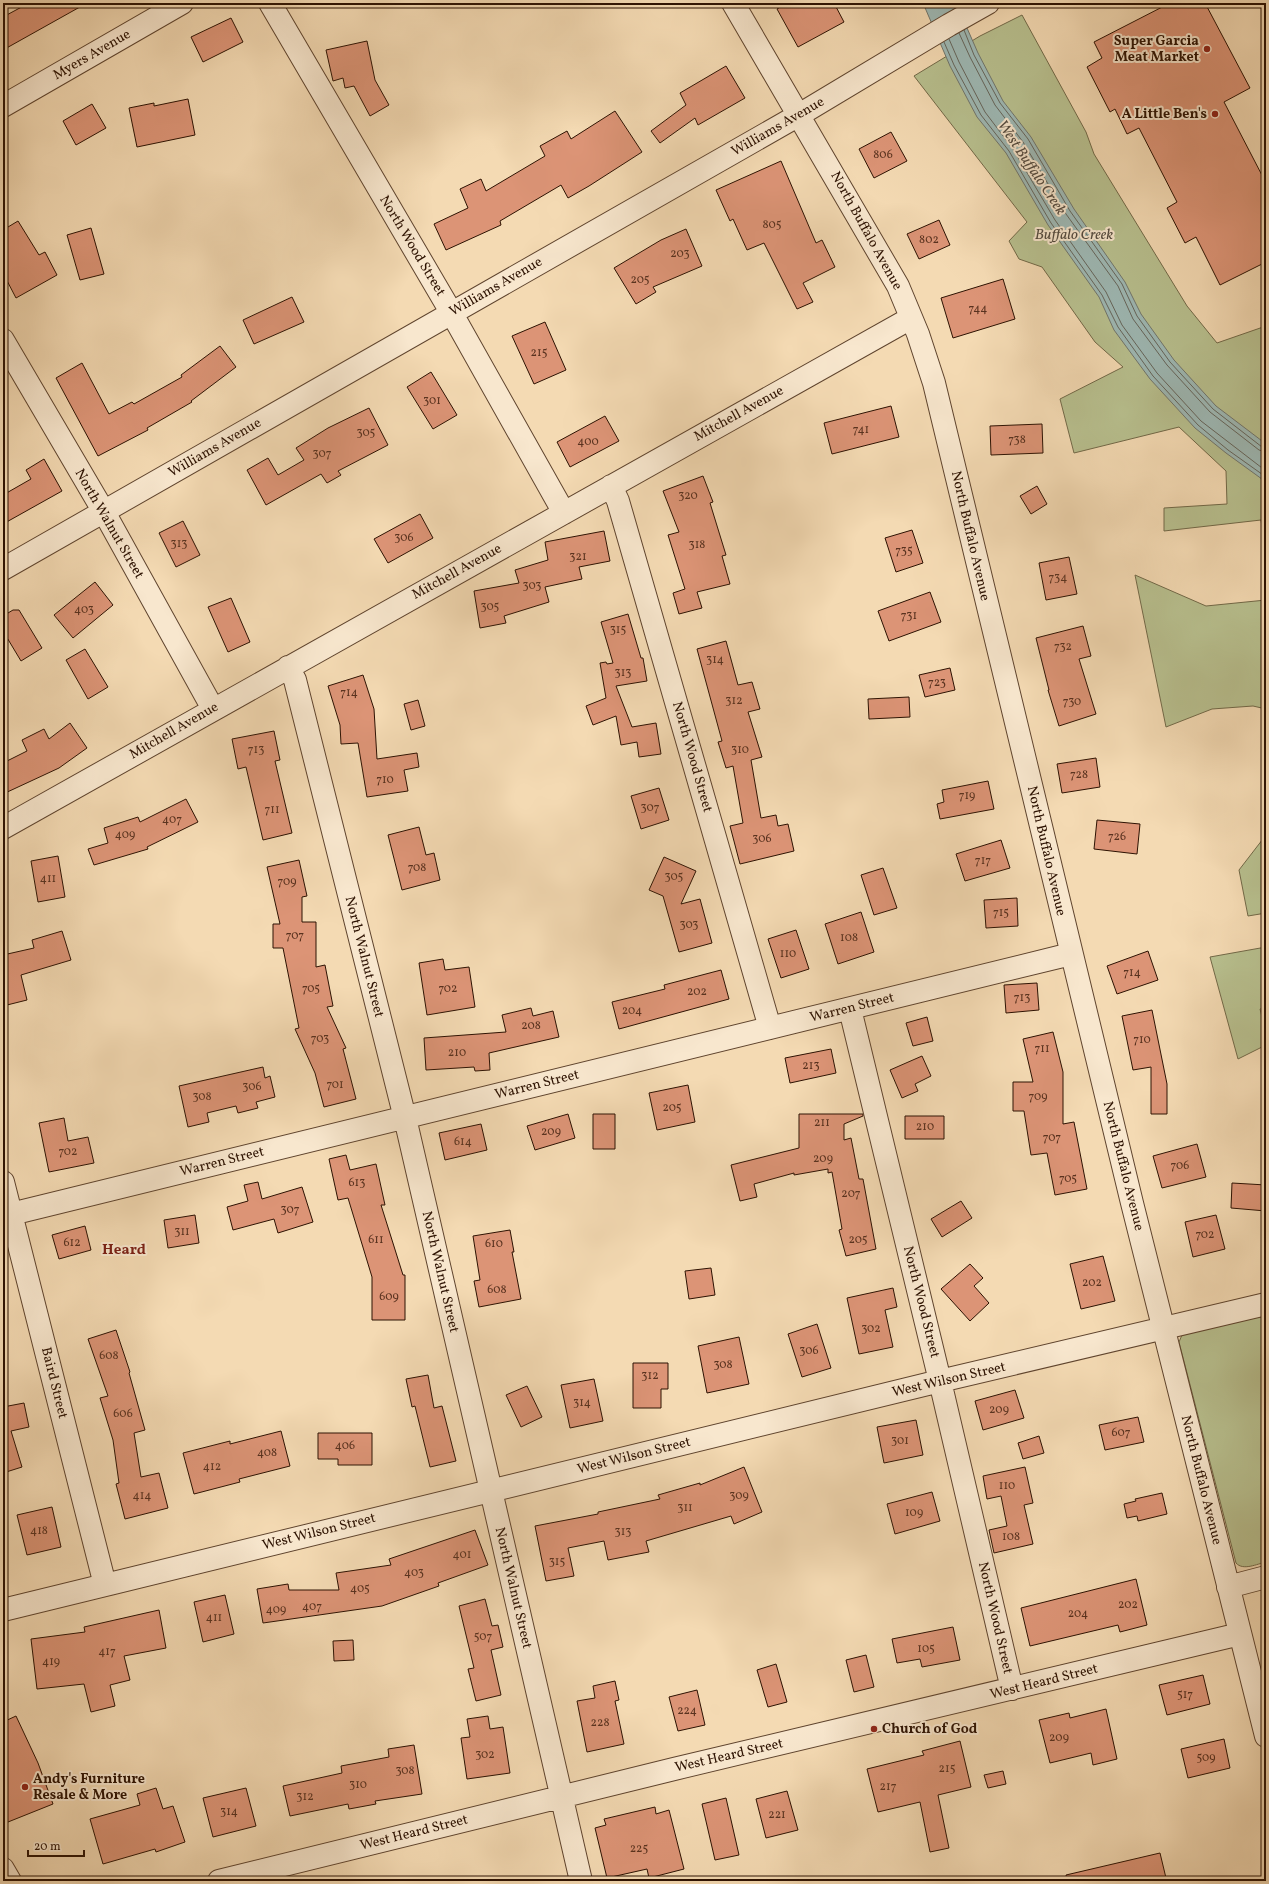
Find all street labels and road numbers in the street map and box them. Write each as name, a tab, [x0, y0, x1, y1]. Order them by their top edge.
street label: Myers Avenue	[50, 25, 135, 85]
street label: Williams Avenue	[728, 92, 828, 161]
street label: North Buffalo Avenue	[825, 168, 907, 294]
street label: North Wood Street	[374, 192, 450, 300]
street label: Williams Avenue	[446, 252, 546, 321]
street label: Mitchell Avenue	[691, 381, 788, 447]
street label: Williams Avenue	[165, 413, 265, 482]
street label: North Walnut Street	[70, 465, 148, 583]
street label: North Buffalo Avenue	[946, 469, 994, 603]
street label: Mitchell Avenue	[409, 539, 506, 605]
street label: Mitchell Avenue	[126, 698, 222, 764]
street label: North Wood Street	[667, 699, 717, 815]
street label: North Buffalo Avenue	[1022, 784, 1070, 918]
street label: North Walnut Street	[340, 894, 388, 1020]
street label: Warren Street	[808, 988, 896, 1028]
street label: Warren Street	[493, 1065, 581, 1105]
street label: North Buffalo Avenue	[1098, 1099, 1148, 1233]
street label: Warren Street	[178, 1142, 266, 1182]
street label: North Walnut Street	[417, 1209, 463, 1335]
street label: North Wood Street	[898, 1244, 944, 1360]
street label: Baird Street	[36, 1345, 72, 1421]
street label: West Wilson Street	[890, 1358, 1008, 1402]
street label: North Buffalo Avenue	[1176, 1413, 1226, 1547]
street label: West Wilson Street	[575, 1433, 693, 1479]
street label: West Wilson Street	[260, 1509, 378, 1555]
street label: North Walnut Street	[490, 1525, 536, 1651]
street label: North Wood Street	[973, 1560, 1017, 1676]
street label: West Heard Street	[988, 1659, 1100, 1705]
street label: West Heard Street	[673, 1734, 785, 1778]
street label: West Heard Street	[358, 1810, 470, 1856]

